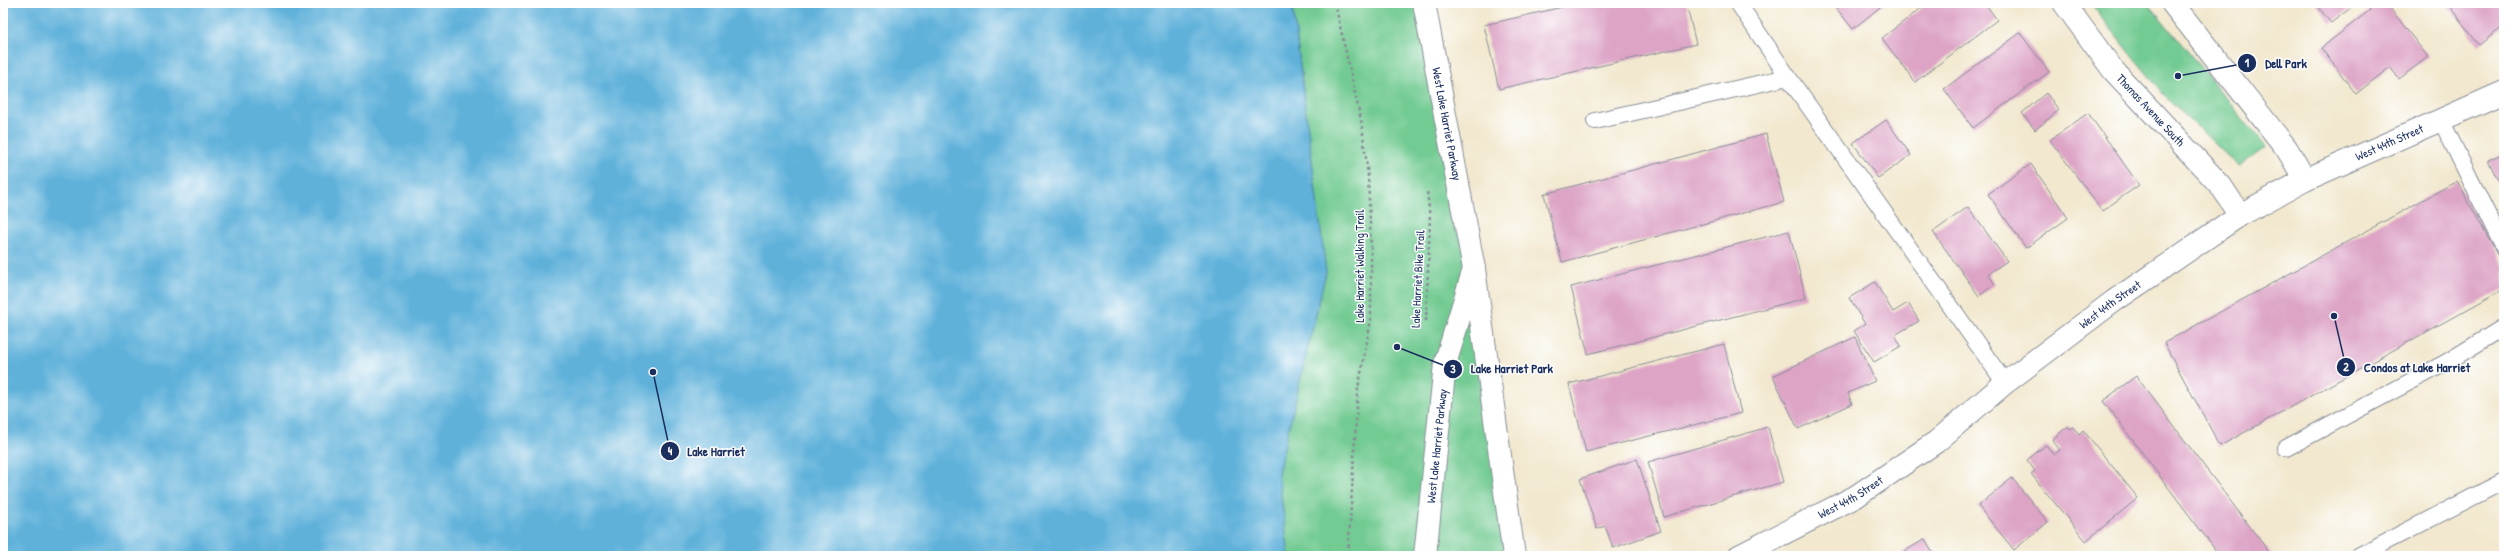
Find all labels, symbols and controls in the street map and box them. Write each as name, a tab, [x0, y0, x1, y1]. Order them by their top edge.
callout: Dell Park	[2237, 51, 2314, 76]
text: 1	[2245, 54, 2250, 71]
text: Dell Park	[2265, 54, 2307, 72]
street label: West Lake Harriet Parkway	[1428, 66, 1466, 182]
street label: Thomas Avenue South	[2113, 70, 2189, 150]
street label: West 44th Street	[2353, 119, 2427, 165]
street label: Lake Harriet Walking Trail	[1351, 209, 1368, 322]
street label: Lake Harriet Bike Trail	[1406, 229, 1429, 328]
street label: West 44th Street	[2075, 276, 2145, 332]
callout: Condos at Lake Harriet	[2336, 355, 2478, 380]
callout: Lake Harriet Park	[1443, 356, 1561, 381]
text: 2	[2343, 358, 2349, 375]
text: Condos at Lake Harriet	[2364, 358, 2471, 376]
text: Lake Harriet Park	[1471, 359, 1554, 377]
text: 3	[1450, 360, 1456, 377]
street label: West Lake Harriet Parkway	[1422, 388, 1451, 504]
callout: Lake Harriet	[660, 439, 753, 464]
text: 4	[668, 442, 673, 459]
text: Lake Harriet	[687, 442, 745, 460]
street label: West 44th Street	[1815, 471, 1887, 522]

